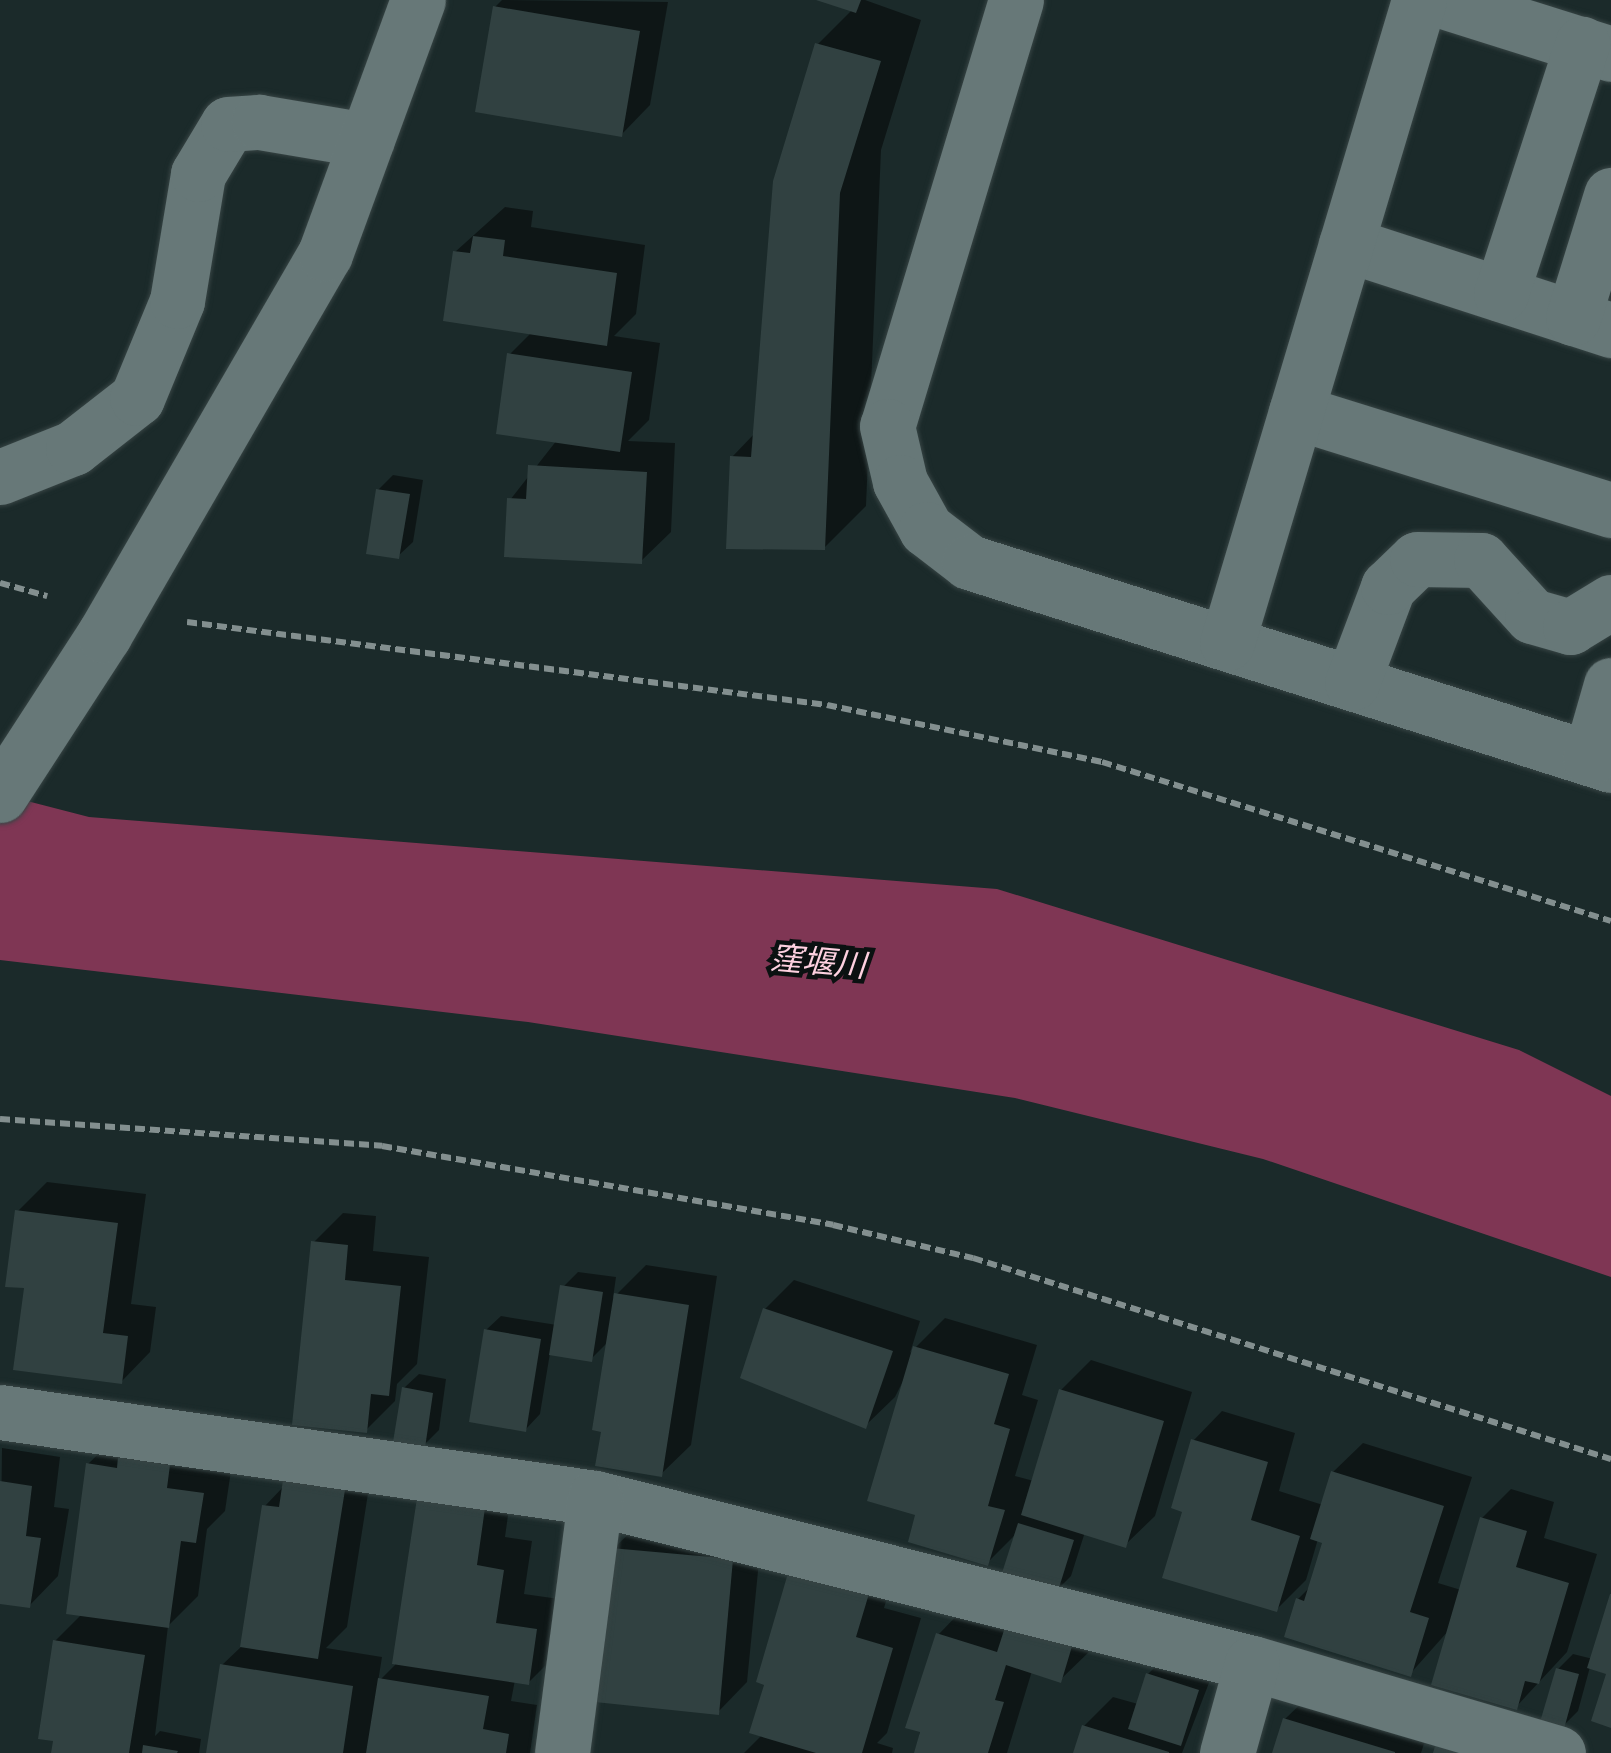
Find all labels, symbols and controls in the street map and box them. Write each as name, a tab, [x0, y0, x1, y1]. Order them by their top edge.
water label: 窪堰川	[769, 939, 867, 985]

